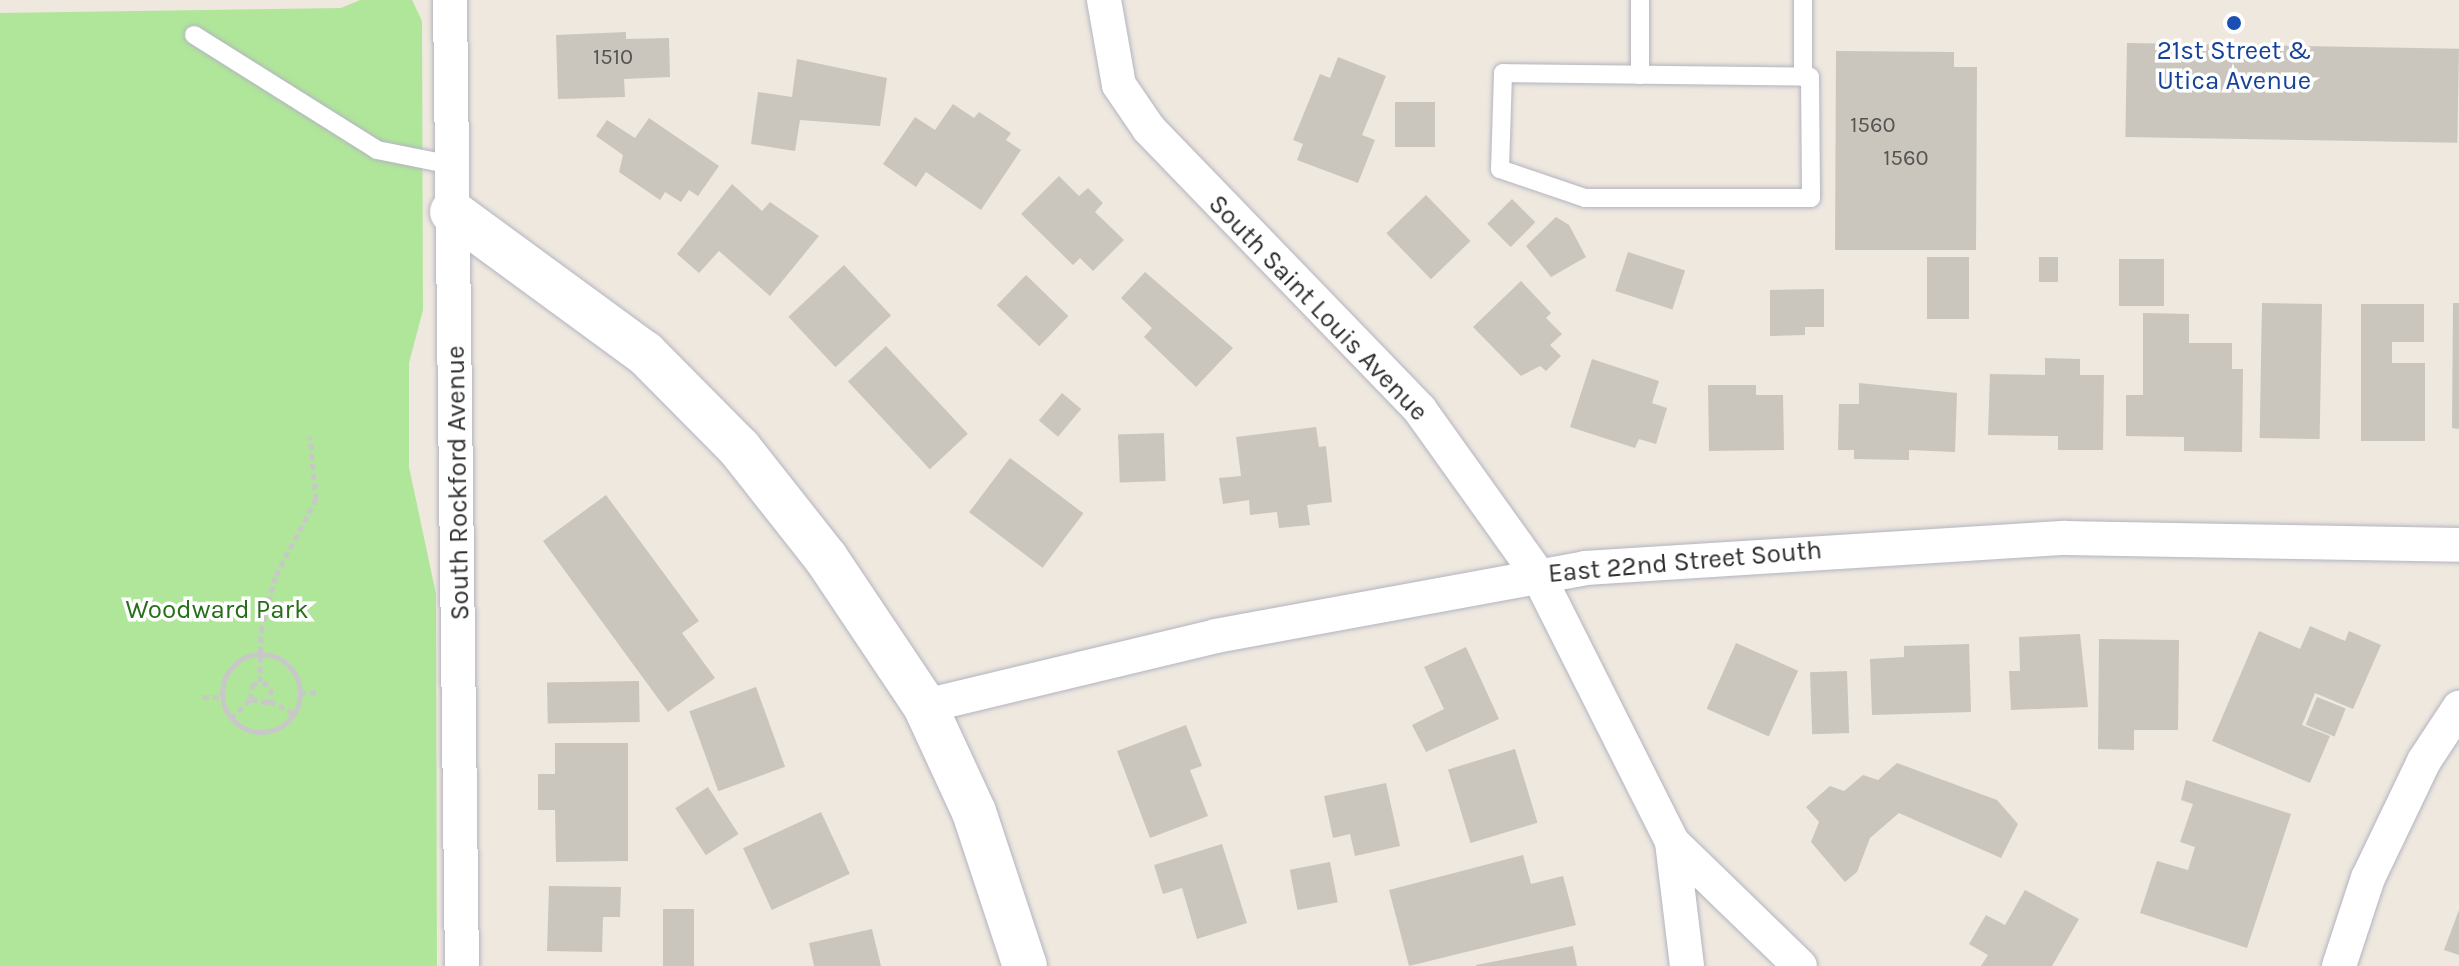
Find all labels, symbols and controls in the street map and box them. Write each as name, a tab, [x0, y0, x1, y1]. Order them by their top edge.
marker: 21st Street & Utica Avenue	[2225, 14, 2243, 32]
place label: 21st Street & Utica Avenue	[2157, 35, 2311, 96]
house number: 1510	[593, 45, 633, 71]
house number: 1560	[1850, 113, 1896, 139]
house number: 1560	[1883, 146, 1929, 172]
street label: South Saint Louis Avenue	[1202, 189, 1434, 427]
street label: South Rockford Avenue	[440, 345, 476, 621]
street label: East 22nd Street South	[1547, 534, 1823, 590]
park label: Woodward Park	[125, 594, 309, 626]

